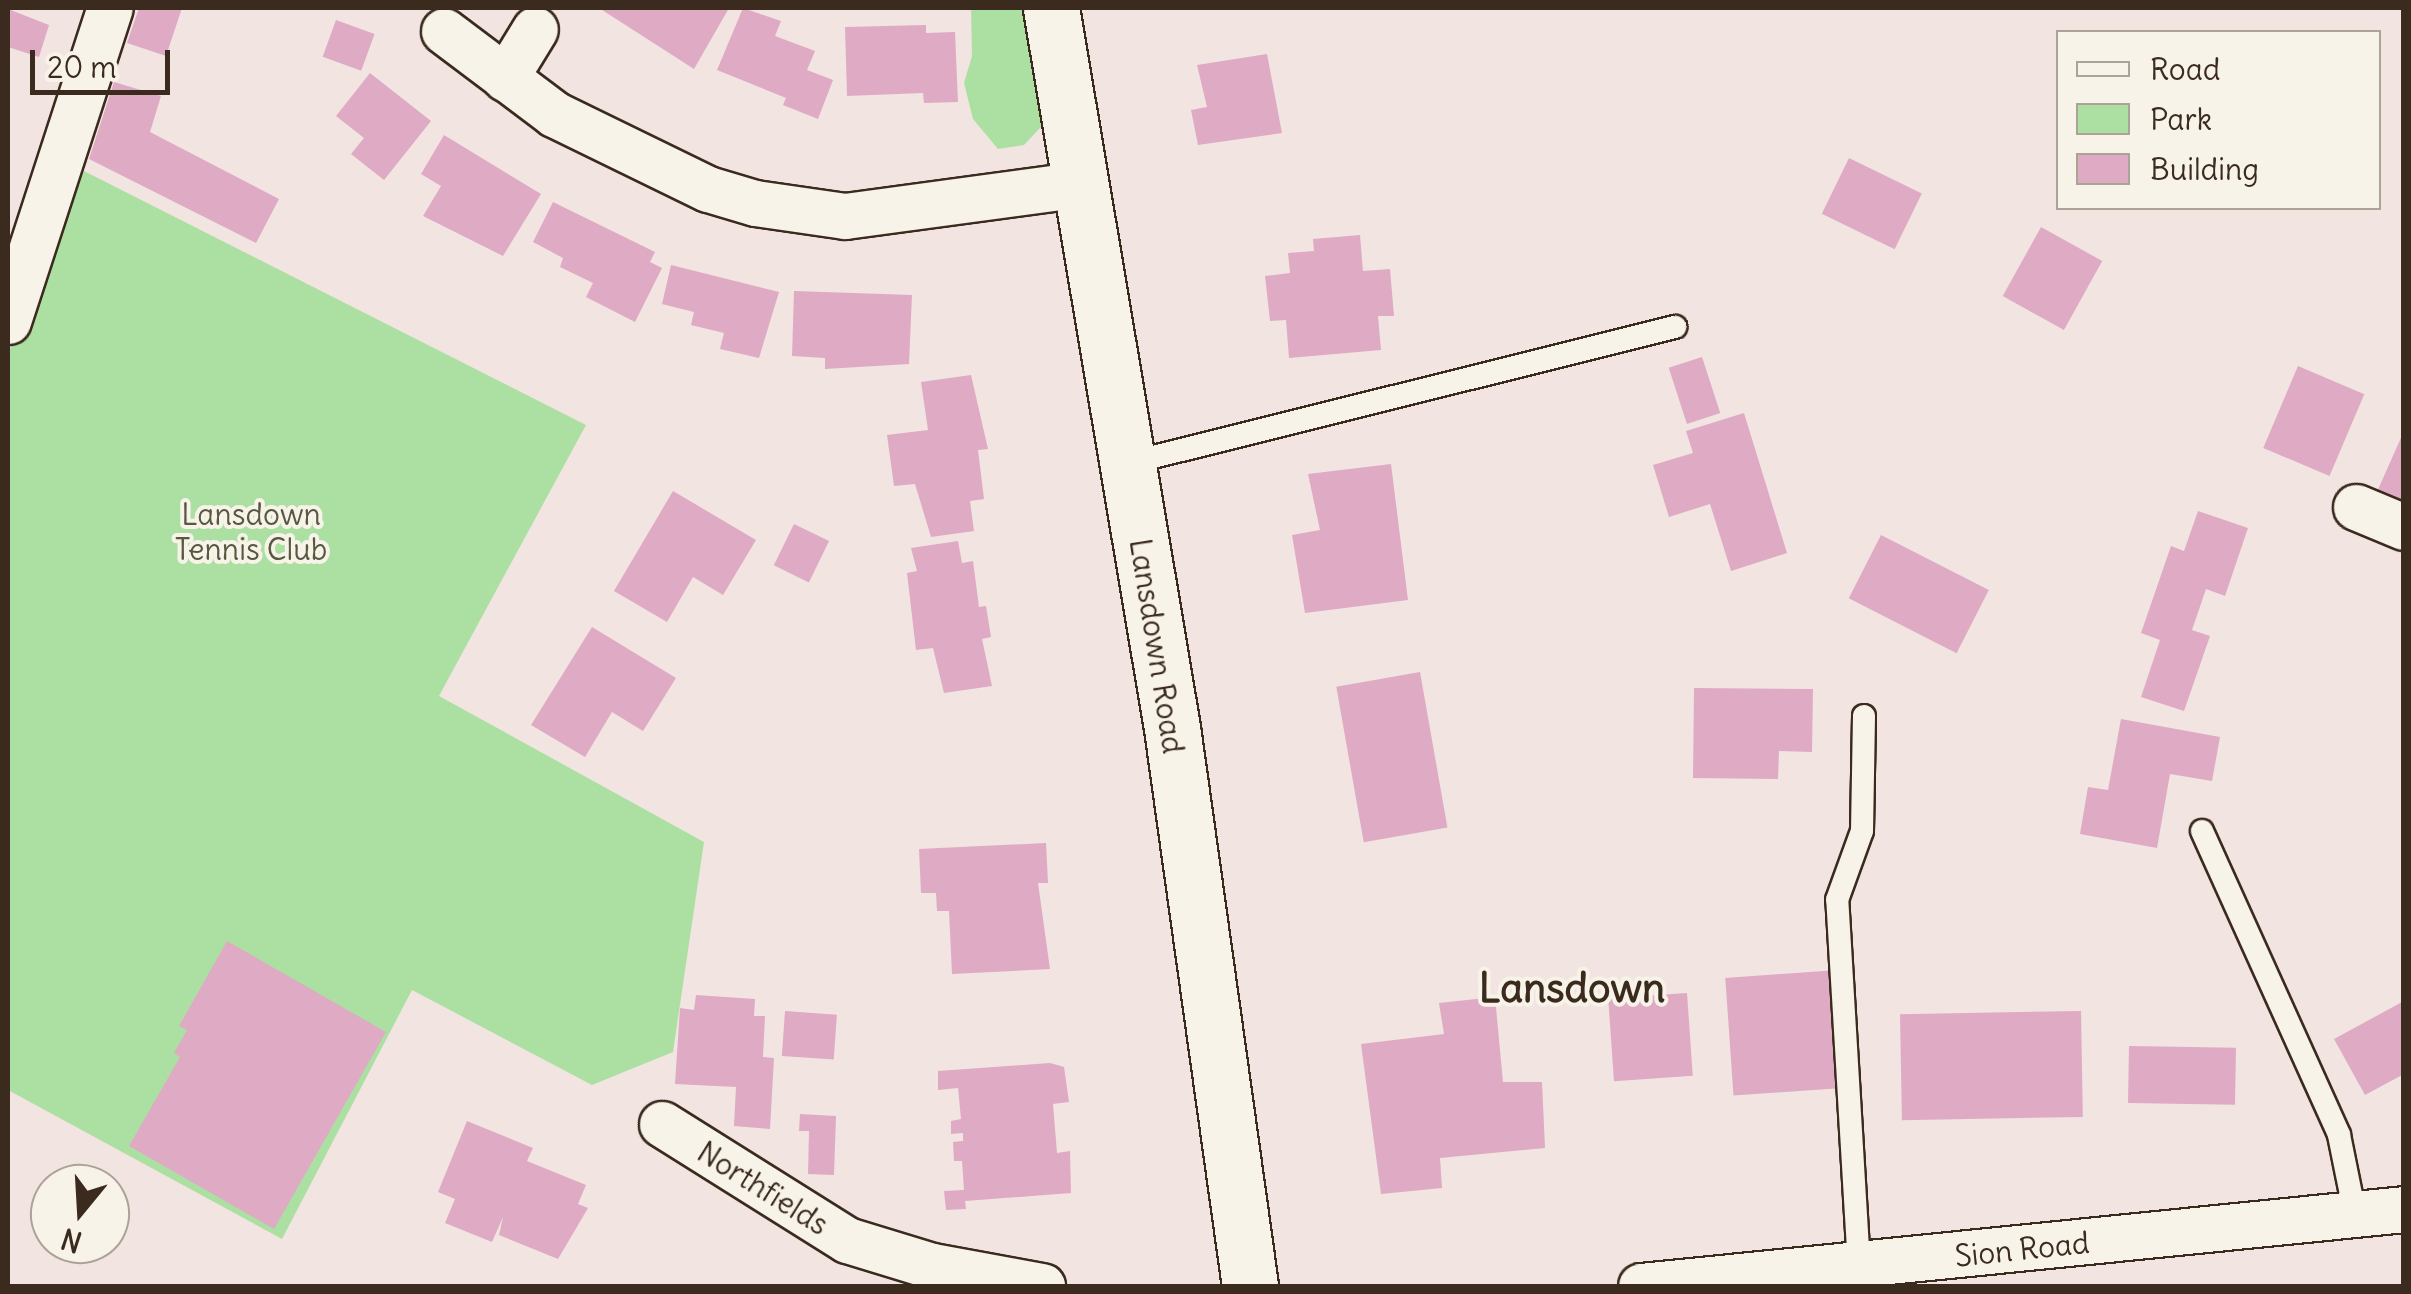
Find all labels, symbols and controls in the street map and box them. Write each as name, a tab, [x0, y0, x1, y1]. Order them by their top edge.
scale bar	[35, 30, 175, 92]
legend	[2056, 30, 2381, 210]
text: 20 m	[47, 48, 117, 86]
text: Road	[2150, 50, 2220, 88]
text: Park	[2150, 100, 2212, 138]
text: Building	[2150, 150, 2259, 188]
park label: Lansdown Tennis Club	[175, 496, 327, 566]
street label: Lansdown Road	[1122, 536, 1192, 756]
district label: Lansdown	[1479, 964, 1665, 1012]
street label: Northfields	[691, 1134, 835, 1242]
north arrow	[30, 1164, 130, 1264]
text: N	[57, 1221, 86, 1261]
street label: Sion Road	[1953, 1224, 2091, 1274]

